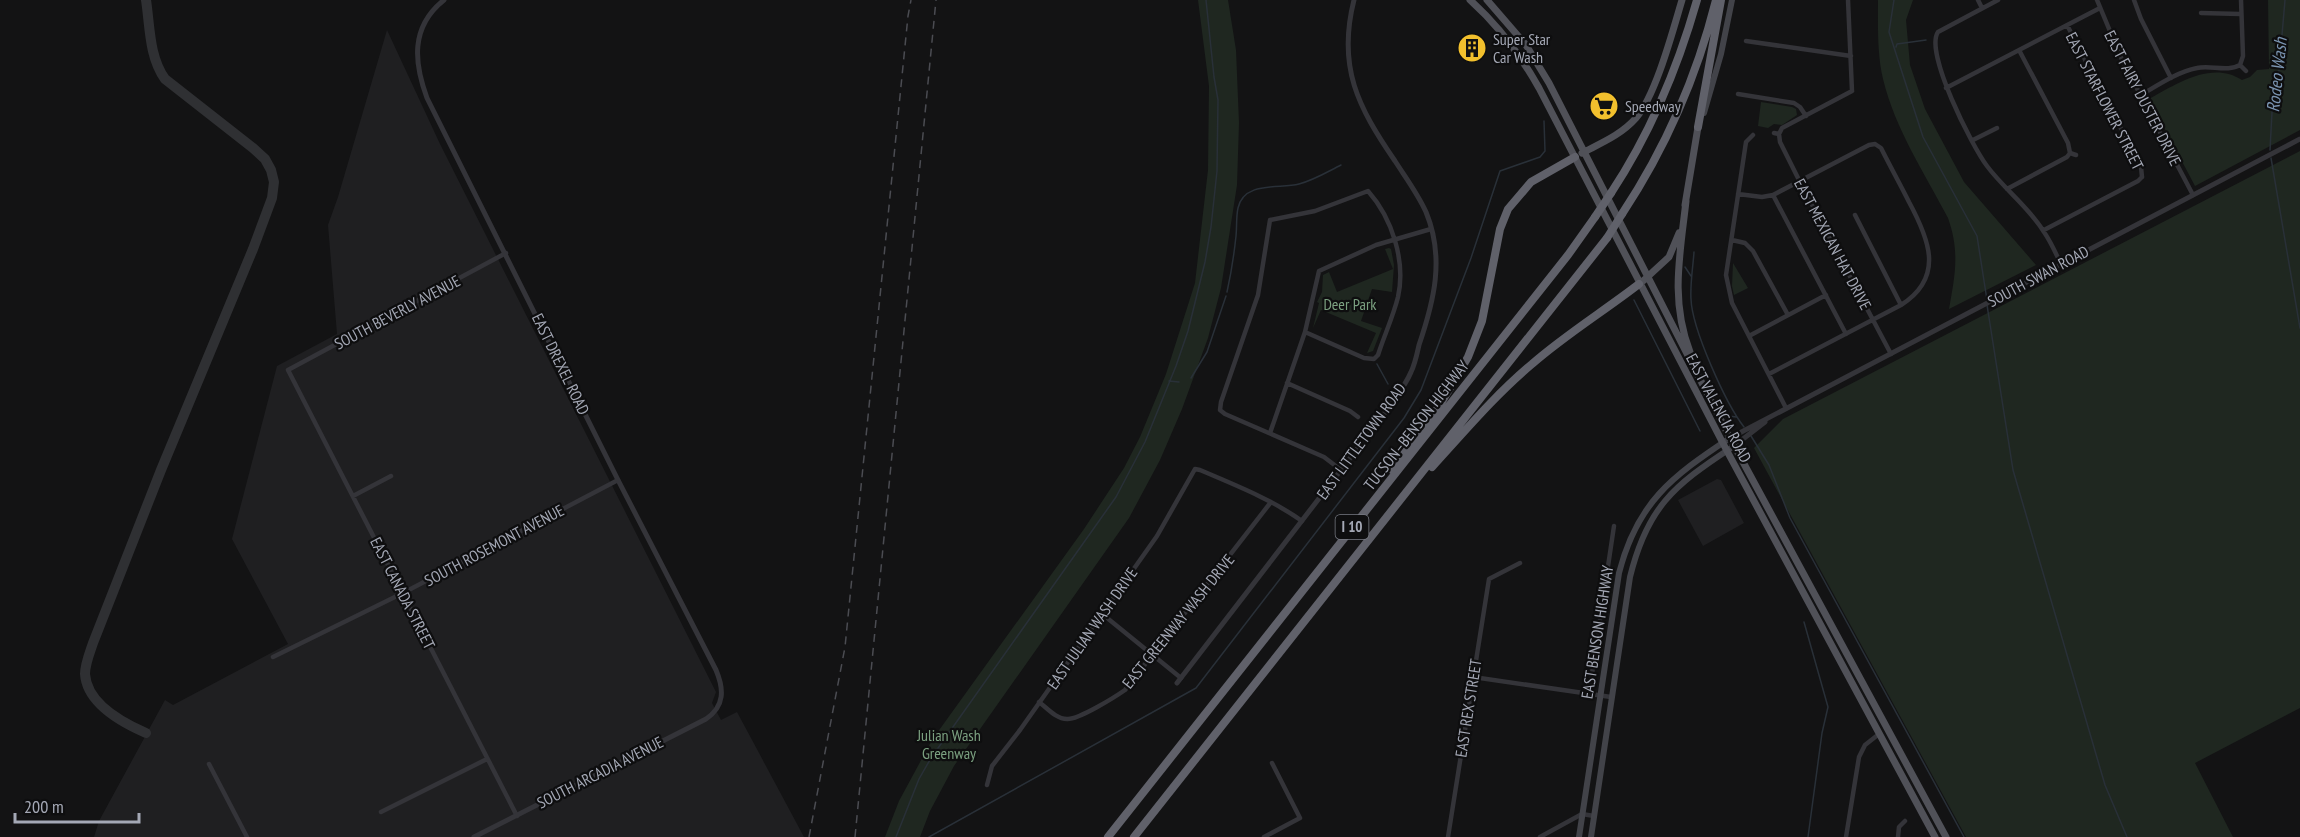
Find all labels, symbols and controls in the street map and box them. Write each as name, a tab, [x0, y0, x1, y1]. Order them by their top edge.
street label: EAST FAIRY DUSTER DRIVE	[2100, 27, 2186, 169]
place label: Super Star Car Wash	[1493, 29, 1551, 67]
street label: EAST STARFLOWER STREET	[2062, 29, 2148, 173]
building icon: Super Star Car Wash	[1456, 32, 1488, 64]
water label: Rodeo Wash	[2261, 35, 2292, 113]
supermarket icon: Speedway	[1588, 90, 1620, 122]
place label: Speedway	[1625, 96, 1681, 116]
street label: EAST MEXICAN HAT DRIVE	[1790, 175, 1876, 313]
street label: SOUTH SWAN ROAD	[1984, 241, 2092, 311]
street label: SOUTH BEVERLY AVENUE	[331, 270, 463, 354]
park label: Deer Park	[1323, 294, 1377, 314]
street label: EAST DREXEL ROAD	[528, 310, 594, 418]
street label: EAST VALENCIA ROAD	[1682, 350, 1756, 466]
street label: TUCSON–BENSON HIGHWAY	[1359, 356, 1473, 494]
street label: EAST LITTLETOWN ROAD	[1312, 379, 1410, 503]
street label: SOUTH ROSEMONT AVENUE	[421, 500, 567, 590]
road number: I 10	[1336, 515, 1368, 539]
street label: EAST CANADA STREET	[366, 534, 440, 652]
street label: EAST GREENWAY WASH DRIVE	[1118, 550, 1238, 692]
street label: EAST JULIAN WASH DRIVE	[1043, 563, 1142, 693]
street label: EAST BENSON HIGHWAY	[1577, 563, 1618, 700]
street label: EAST REX STREET	[1450, 657, 1486, 759]
park label: Julian Wash Greenway	[916, 725, 981, 763]
street label: SOUTH ARCADIA AVENUE	[533, 731, 667, 812]
scale bar	[15, 786, 140, 824]
text: 200 m	[24, 795, 64, 818]

